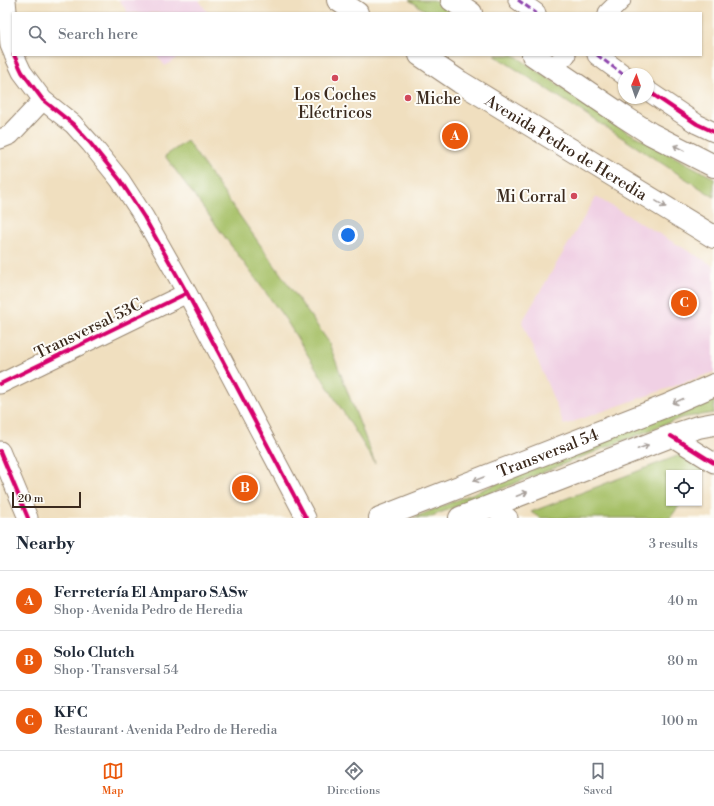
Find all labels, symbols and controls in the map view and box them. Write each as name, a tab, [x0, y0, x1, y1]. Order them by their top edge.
search box	[12, 12, 702, 56]
icon: search	[26, 23, 48, 45]
text: Search here	[58, 25, 138, 44]
north arrow	[618, 68, 654, 104]
marker: Los Coches Eléctricos	[330, 73, 340, 83]
place label: Los Coches Eléctricos	[294, 85, 376, 123]
place label: Miche	[416, 89, 461, 109]
street label: Avenida Pedro de Heredia	[480, 90, 651, 205]
marker: Miche	[403, 93, 413, 103]
pin: A	[442, 121, 468, 151]
one-way arrow	[673, 144, 685, 152]
place label: Mi Corral	[496, 187, 566, 207]
marker: Mi Corral	[569, 191, 579, 201]
one-way arrow	[655, 200, 666, 208]
your location	[338, 225, 358, 245]
pin: C	[671, 288, 697, 318]
street label: Transversal 53C	[32, 294, 145, 364]
one-way arrow	[673, 398, 685, 405]
street label: Transversal 54	[495, 424, 602, 482]
one-way arrow	[637, 442, 649, 450]
map controls	[666, 470, 702, 506]
button: locate	[666, 470, 702, 506]
pin: B	[232, 473, 258, 503]
one-way arrow	[474, 476, 486, 484]
one-way arrow	[516, 489, 528, 497]
scale bar	[12, 490, 81, 509]
text: 20 m	[18, 492, 43, 506]
text: Nearby	[16, 533, 75, 555]
text: 3 results	[649, 536, 698, 552]
text: Ferretería El Amparo SASw	[54, 583, 248, 602]
text: A	[24, 593, 34, 609]
text: 40 m	[668, 593, 698, 609]
text: Shop · Avenida Pedro de Heredia	[54, 602, 243, 618]
text: Solo Clutch	[54, 643, 135, 662]
text: B	[24, 653, 34, 669]
text: 80 m	[667, 653, 698, 669]
text: Shop · Transversal 54	[54, 662, 178, 678]
text: KFC	[54, 703, 87, 722]
text: C	[24, 713, 34, 729]
text: 100 m	[662, 713, 698, 729]
text: Restaurant · Avenida Pedro de Heredia	[54, 722, 277, 738]
tab: Map	[102, 760, 124, 798]
tab: Directions	[327, 760, 380, 798]
tab: Saved	[583, 760, 612, 798]

